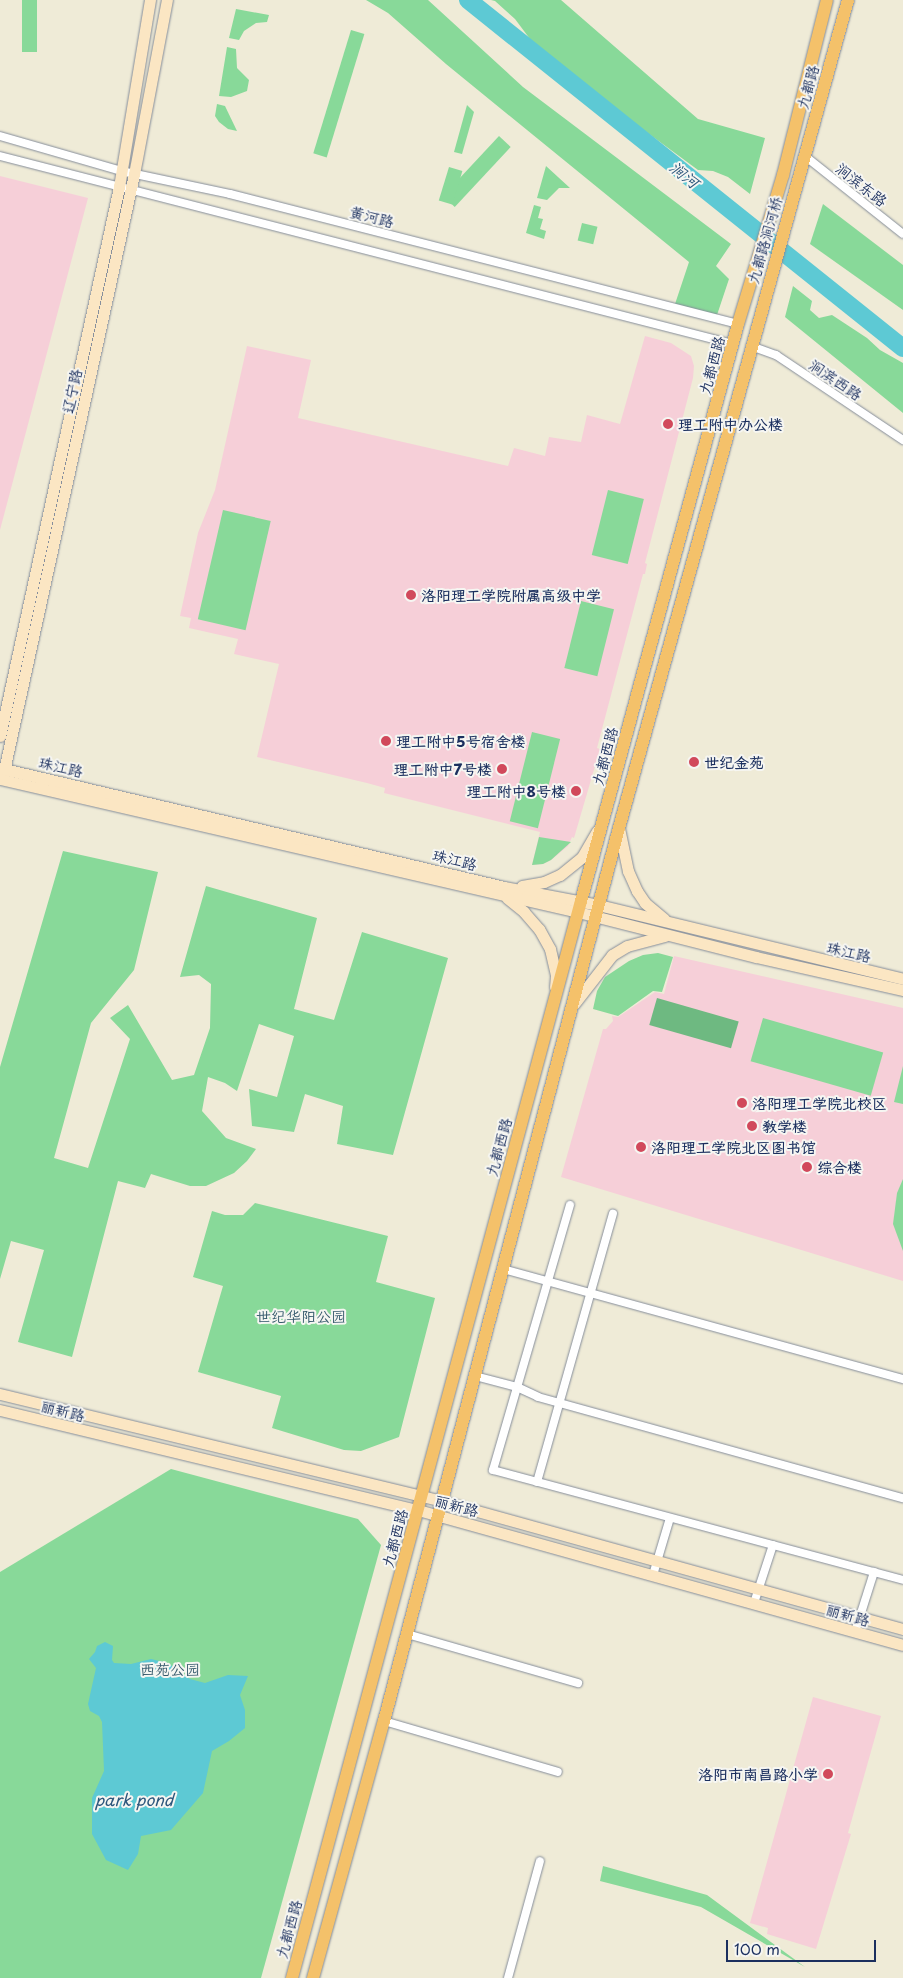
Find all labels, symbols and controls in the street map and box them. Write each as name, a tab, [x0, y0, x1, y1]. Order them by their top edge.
street label: 九都路	[792, 63, 822, 111]
water label: 涧河	[667, 156, 703, 192]
street label: 涧滨东路	[833, 158, 891, 210]
street label: 九都路涧河桥	[743, 194, 785, 286]
street label: 黄河路	[348, 202, 396, 230]
street label: 九都西路	[695, 334, 727, 396]
street label: 涧滨西路	[806, 355, 866, 403]
street label: 辽宁路	[58, 367, 84, 415]
place label: 理工附中办公楼	[678, 415, 783, 433]
marker: 理工附中办公楼	[662, 418, 674, 430]
place label: 洛阳理工学院附属高级中学	[421, 586, 601, 604]
marker: 洛阳理工学院附属高级中学	[405, 589, 417, 601]
street label: 九都西路	[588, 725, 620, 787]
place label: 理工附中5号宿舍楼	[396, 732, 526, 750]
marker: 理工附中5号宿舍楼	[380, 735, 392, 747]
street label: 珠江路	[37, 752, 85, 780]
place label: 世纪金苑	[704, 753, 764, 771]
marker: 世纪金苑	[688, 756, 700, 768]
place label: 理工附中7号楼	[393, 760, 492, 778]
marker: 理工附中7号楼	[496, 763, 508, 775]
place label: 理工附中8号楼	[467, 782, 566, 800]
marker: 理工附中8号楼	[570, 785, 582, 797]
street label: 珠江路	[431, 845, 479, 873]
street label: 珠江路	[825, 937, 873, 965]
place label: 洛阳理工学院北校区	[752, 1094, 887, 1112]
marker: 洛阳理工学院北校区	[736, 1097, 748, 1109]
street label: 九都西路	[482, 1116, 514, 1178]
place label: 教学楼	[762, 1117, 807, 1135]
marker: 教学楼	[746, 1120, 758, 1132]
place label: 洛阳理工学院北区图书馆	[651, 1138, 816, 1156]
marker: 洛阳理工学院北区图书馆	[635, 1141, 647, 1153]
place label: 综合楼	[817, 1158, 862, 1176]
marker: 综合楼	[801, 1161, 813, 1173]
park label: 世纪华阳公园	[256, 1307, 346, 1325]
street label: 丽新路	[39, 1396, 87, 1424]
street label: 丽新路	[433, 1490, 481, 1520]
street label: 九都西路	[378, 1507, 410, 1569]
street label: 丽新路	[824, 1599, 872, 1629]
park label: 西苑公园	[140, 1660, 200, 1678]
place label: 洛阳市南昌路小学	[698, 1765, 818, 1783]
marker: 洛阳市南昌路小学	[822, 1768, 834, 1780]
water label: park pond	[94, 1789, 174, 1809]
street label: 九都西路	[272, 1898, 304, 1960]
scale bar	[728, 1930, 878, 1962]
text: 100 m	[734, 1937, 780, 1960]

